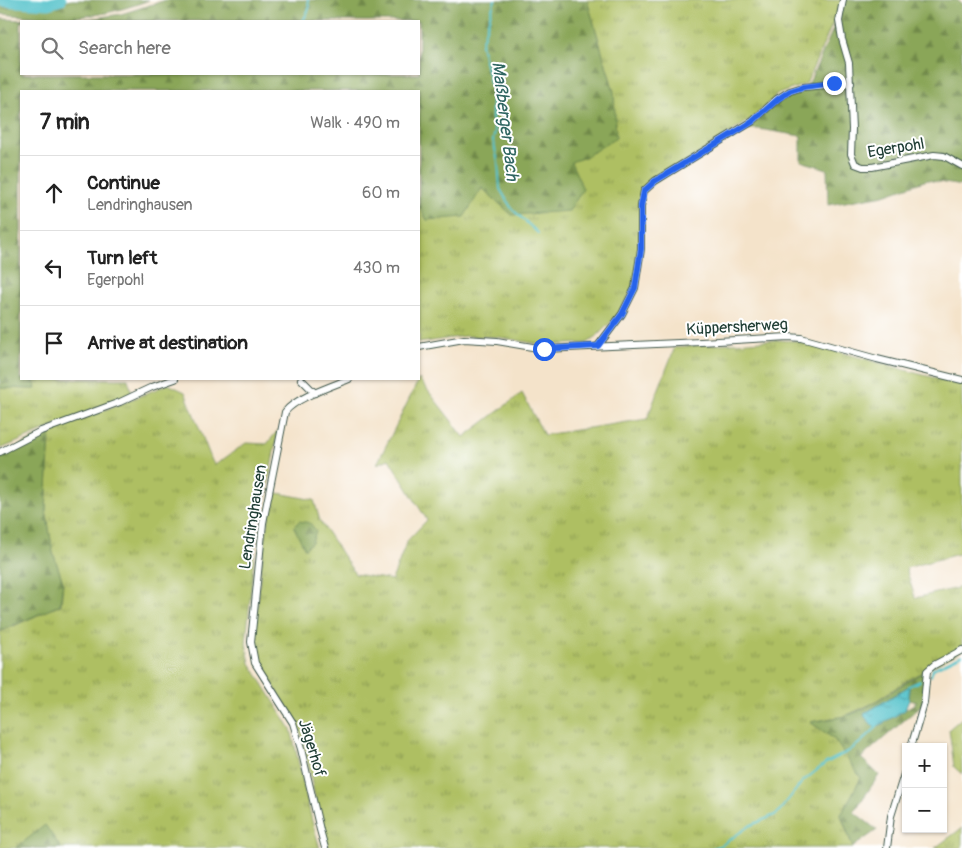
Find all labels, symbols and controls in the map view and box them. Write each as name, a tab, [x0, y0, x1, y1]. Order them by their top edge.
search box	[20, 20, 420, 75]
icon: search	[38, 34, 66, 62]
text: Search here	[78, 36, 171, 60]
water label: Maßberger Bach	[486, 60, 524, 183]
route end	[823, 72, 846, 95]
text: 7 min	[40, 109, 90, 136]
text: Walk · 490 m	[310, 113, 400, 133]
street label: Egerpohl	[866, 134, 926, 162]
text: Continue	[87, 171, 160, 195]
icon: ahead	[40, 179, 68, 207]
text: 60 m	[362, 183, 400, 203]
text: Lendringhausen	[87, 195, 193, 215]
text: Turn left	[87, 246, 157, 270]
icon: left	[40, 254, 68, 282]
text: 430 m	[353, 258, 400, 278]
text: Egerpohl	[87, 270, 144, 290]
street label: Küppersherweg	[686, 314, 788, 340]
icon: arrive	[40, 329, 68, 357]
text: Arrive at destination	[87, 331, 248, 355]
route start	[533, 338, 556, 361]
street label: Lendringhausen	[235, 463, 271, 571]
street label: Jägerhof	[294, 717, 330, 780]
map controls	[902, 743, 947, 833]
button: +	[902, 743, 947, 788]
button: −	[902, 788, 947, 833]

